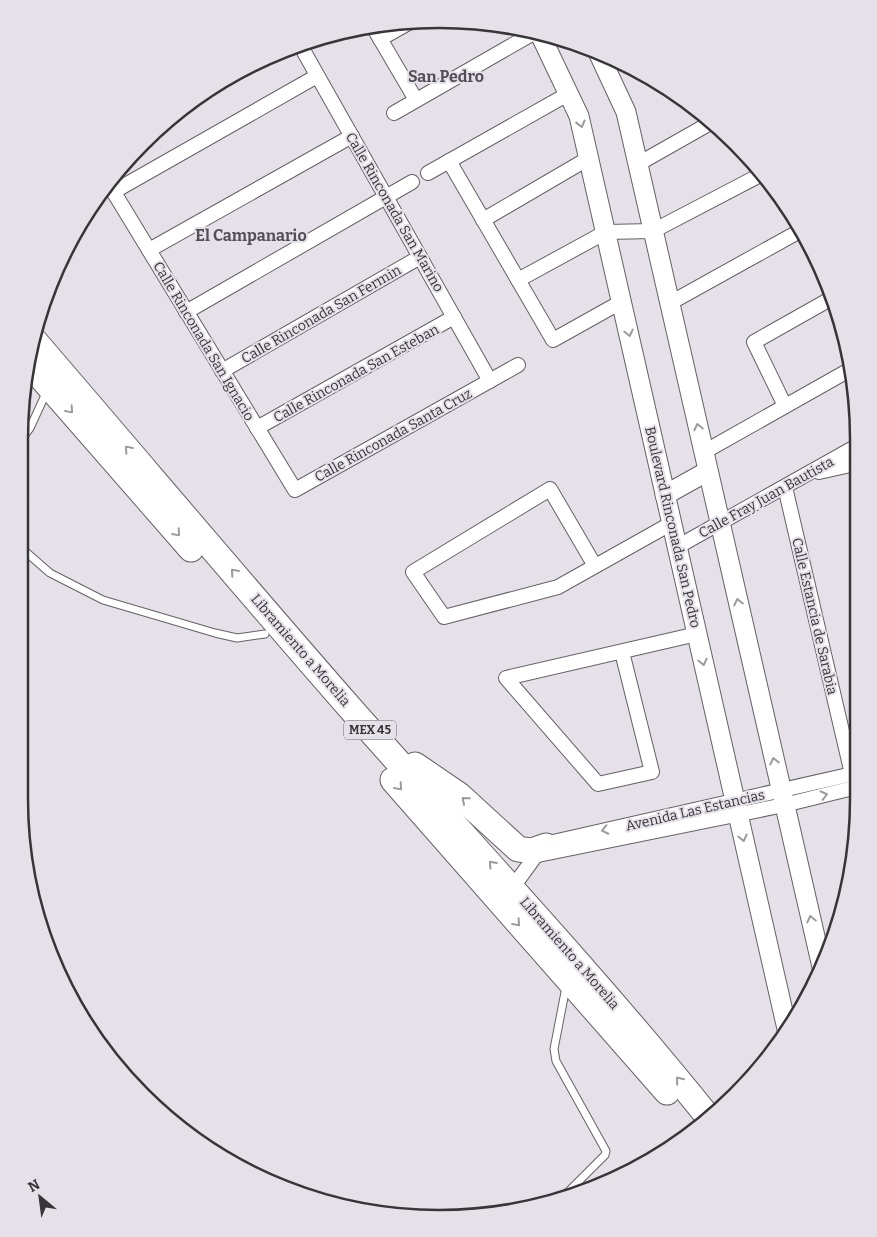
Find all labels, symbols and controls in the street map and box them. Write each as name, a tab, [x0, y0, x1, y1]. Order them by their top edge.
district label: San Pedro	[408, 67, 484, 86]
one-way arrow	[575, 119, 586, 128]
street label: Calle Rinconada San Marino	[342, 129, 447, 295]
district label: El Campanario	[195, 226, 307, 245]
street label: Calle Rinconada San Ignacio	[149, 259, 258, 424]
street label: Calle Rinconada San Fermin	[238, 262, 404, 367]
street label: Calle Rinconada San Esteban	[270, 321, 442, 426]
one-way arrow	[623, 329, 633, 338]
street label: Calle Rinconada Santa Cruz	[312, 385, 475, 486]
one-way arrow	[64, 405, 73, 414]
one-way arrow	[693, 422, 704, 431]
street label: Boulevard Rinconada San Pedro	[641, 425, 704, 630]
one-way arrow	[125, 446, 134, 455]
street label: Calle Fray Juan Bautista	[696, 453, 837, 542]
one-way arrow	[171, 527, 180, 536]
street label: Calle Estancia de Sarabia	[788, 536, 841, 697]
one-way arrow	[231, 569, 240, 578]
street label: Libramiento a Morelia	[247, 591, 354, 710]
one-way arrow	[733, 598, 744, 607]
one-way arrow	[697, 658, 708, 667]
road number: MEX 45	[344, 720, 396, 740]
one-way arrow	[769, 756, 780, 765]
one-way arrow	[393, 781, 402, 790]
street label: Avenida Las Estancias	[624, 786, 766, 835]
one-way arrow	[820, 790, 829, 801]
one-way arrow	[461, 797, 470, 806]
one-way arrow	[600, 824, 609, 835]
one-way arrow	[737, 833, 748, 842]
one-way arrow	[489, 861, 498, 870]
street label: Libramiento a Morelia	[516, 894, 623, 1013]
one-way arrow	[806, 915, 817, 924]
one-way arrow	[511, 917, 520, 926]
one-way arrow	[676, 1077, 684, 1086]
north arrow	[15, 1172, 65, 1222]
text: N	[25, 1176, 43, 1196]

